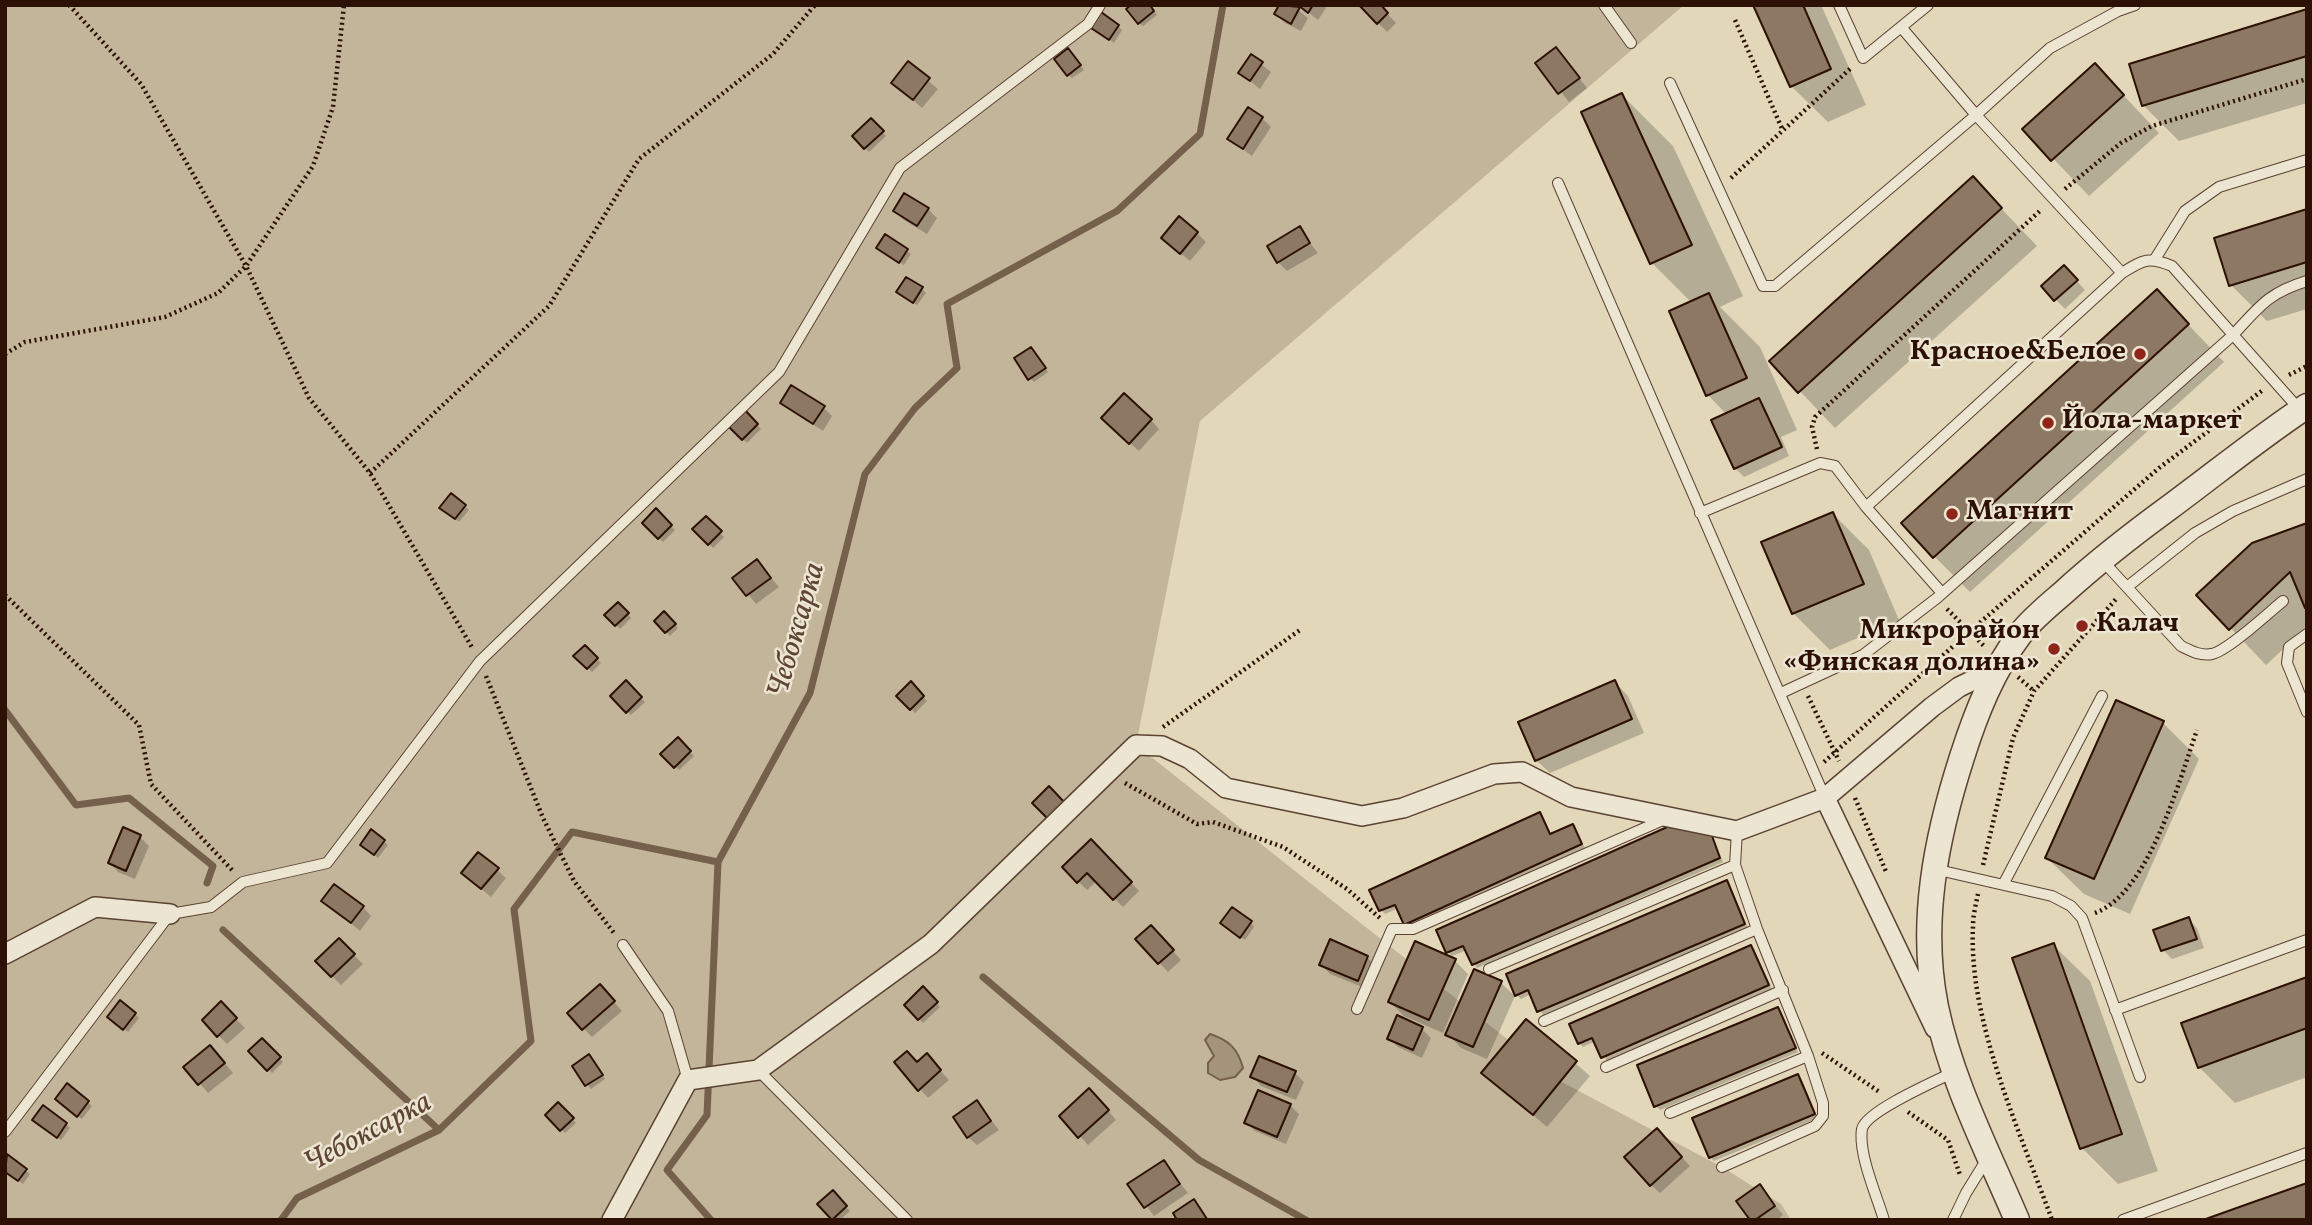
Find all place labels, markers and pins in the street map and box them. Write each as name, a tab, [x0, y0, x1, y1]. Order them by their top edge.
place label: Красное&Белое	[1910, 337, 2126, 371]
marker: Красное&Белое	[2132, 346, 2148, 362]
place label: Йола-маркет	[2062, 406, 2242, 440]
marker: Йола-маркет	[2040, 415, 2056, 431]
place label: Магнит	[1966, 497, 2073, 531]
marker: Магнит	[1944, 506, 1960, 522]
place label: Калач	[2096, 609, 2179, 643]
place label: Микрорайон «Финская долина»	[1783, 616, 2040, 682]
marker: Калач	[2074, 618, 2090, 634]
marker: Микрорайон «Финская долина»	[2046, 641, 2062, 657]

